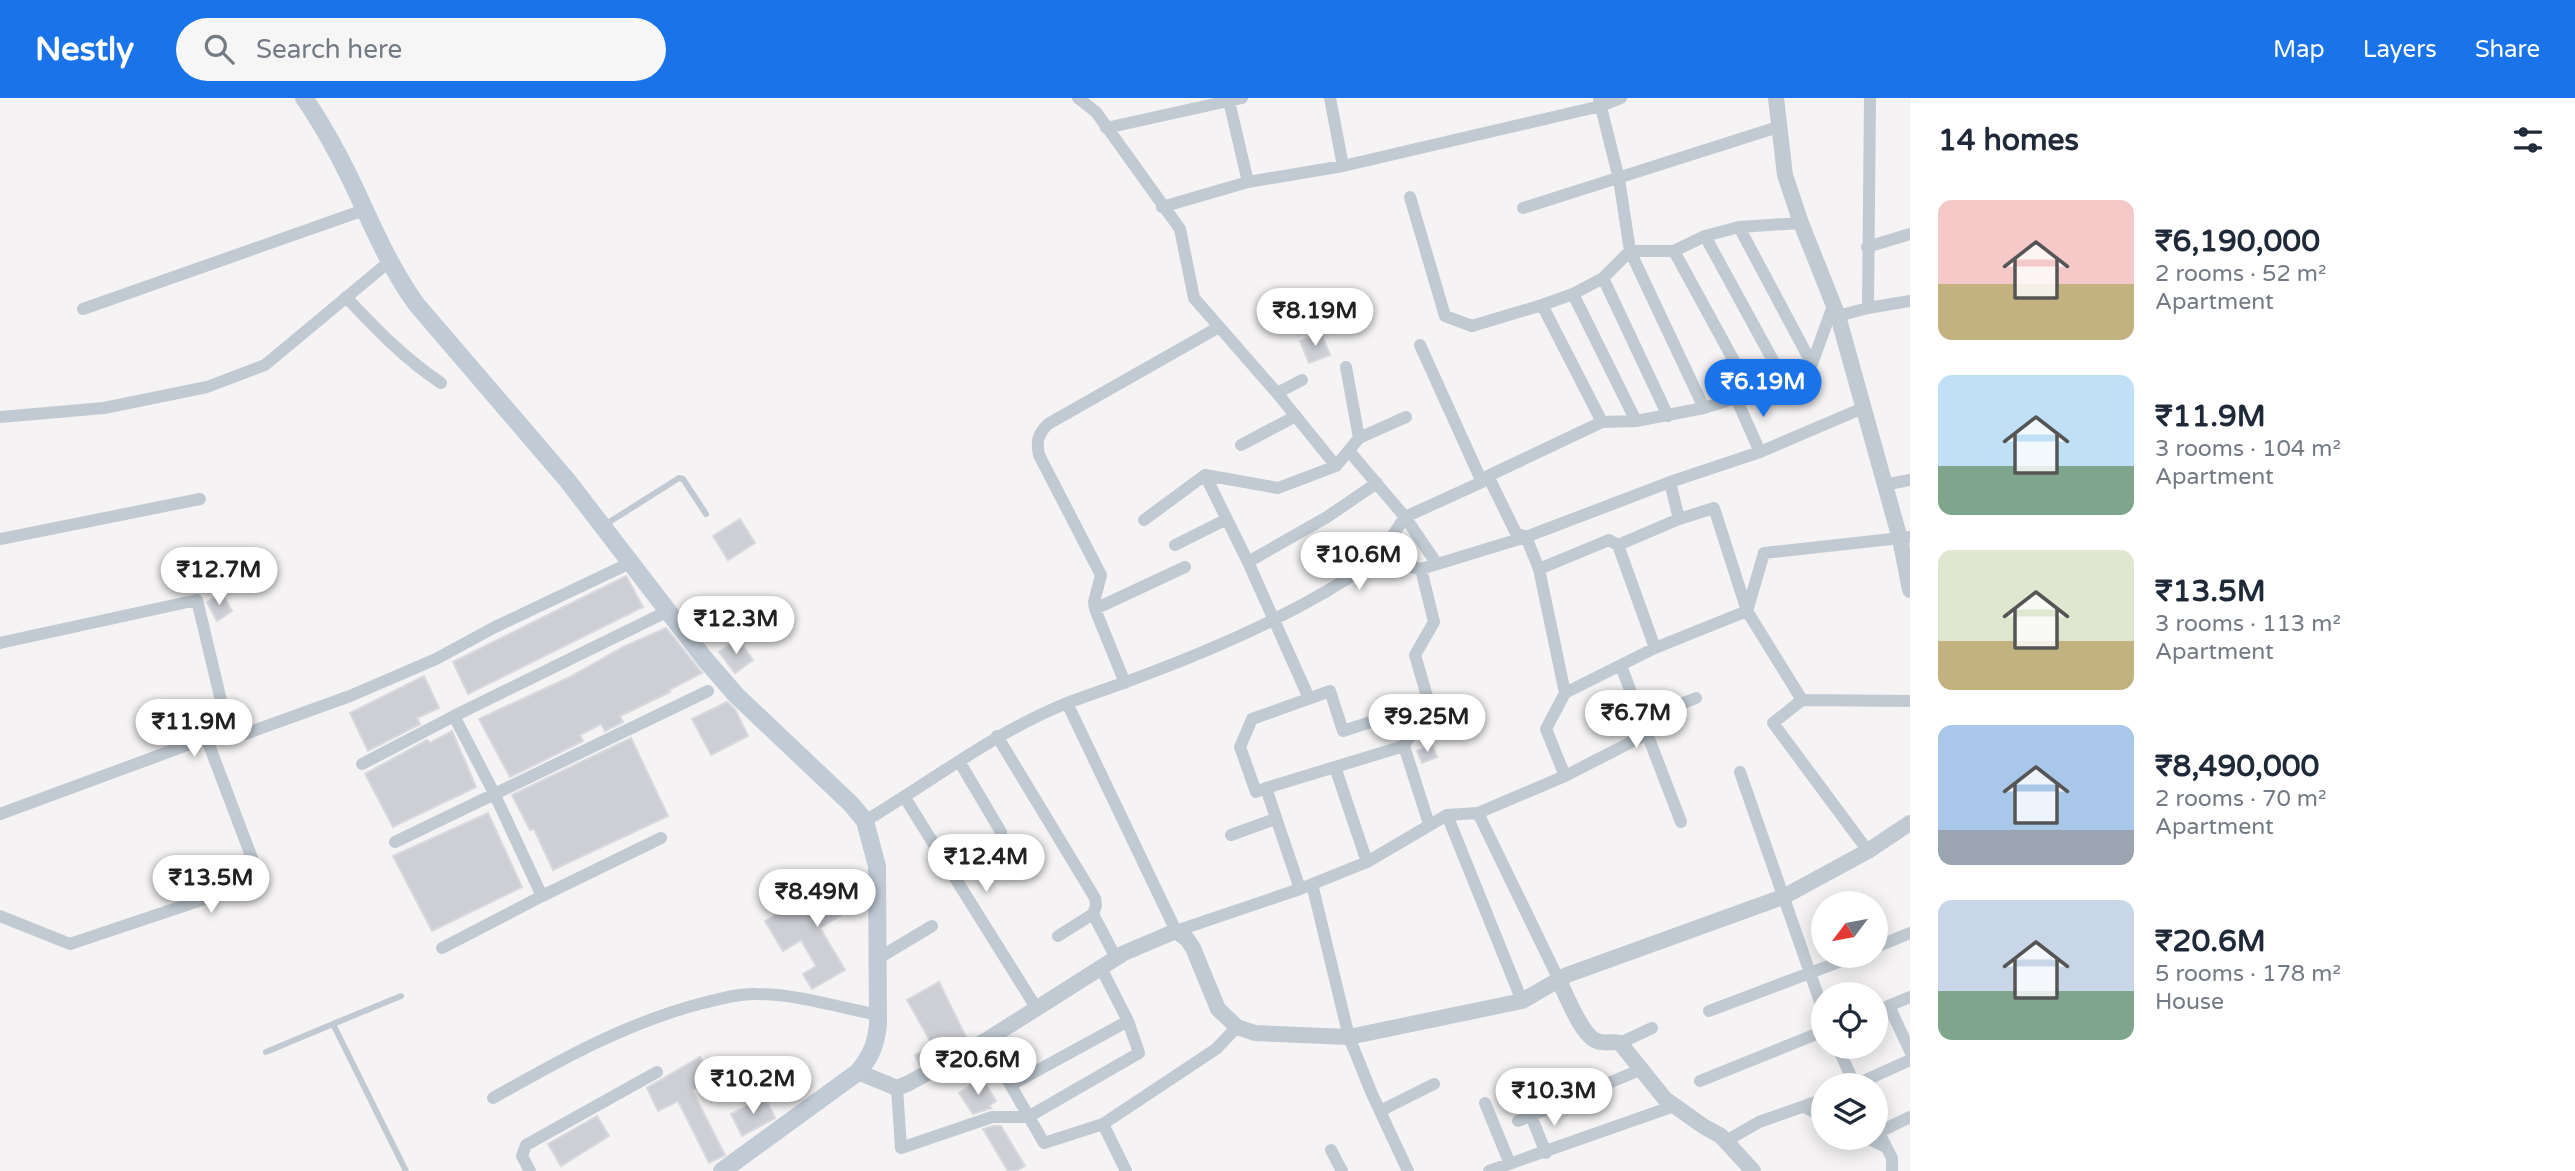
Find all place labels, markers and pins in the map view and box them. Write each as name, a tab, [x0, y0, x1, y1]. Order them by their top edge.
pin: ₹8.19M	[1258, 288, 1372, 348]
pin: ₹6.19M	[1706, 360, 1820, 419]
pin: ₹10.6M	[1302, 532, 1416, 592]
pin: ₹12.7M	[162, 547, 276, 607]
pin: ₹12.3M	[679, 596, 793, 656]
pin: ₹6.7M	[1587, 690, 1685, 750]
pin: ₹9.25M	[1370, 694, 1484, 754]
pin: ₹11.9M	[137, 700, 251, 759]
pin: ₹12.4M	[929, 834, 1043, 894]
pin: ₹13.5M	[154, 856, 268, 915]
pin: ₹8.49M	[760, 870, 874, 929]
pin: ₹20.6M	[921, 1038, 1035, 1097]
pin: ₹10.2M	[696, 1056, 810, 1116]
pin: ₹10.3M	[1497, 1068, 1611, 1128]

